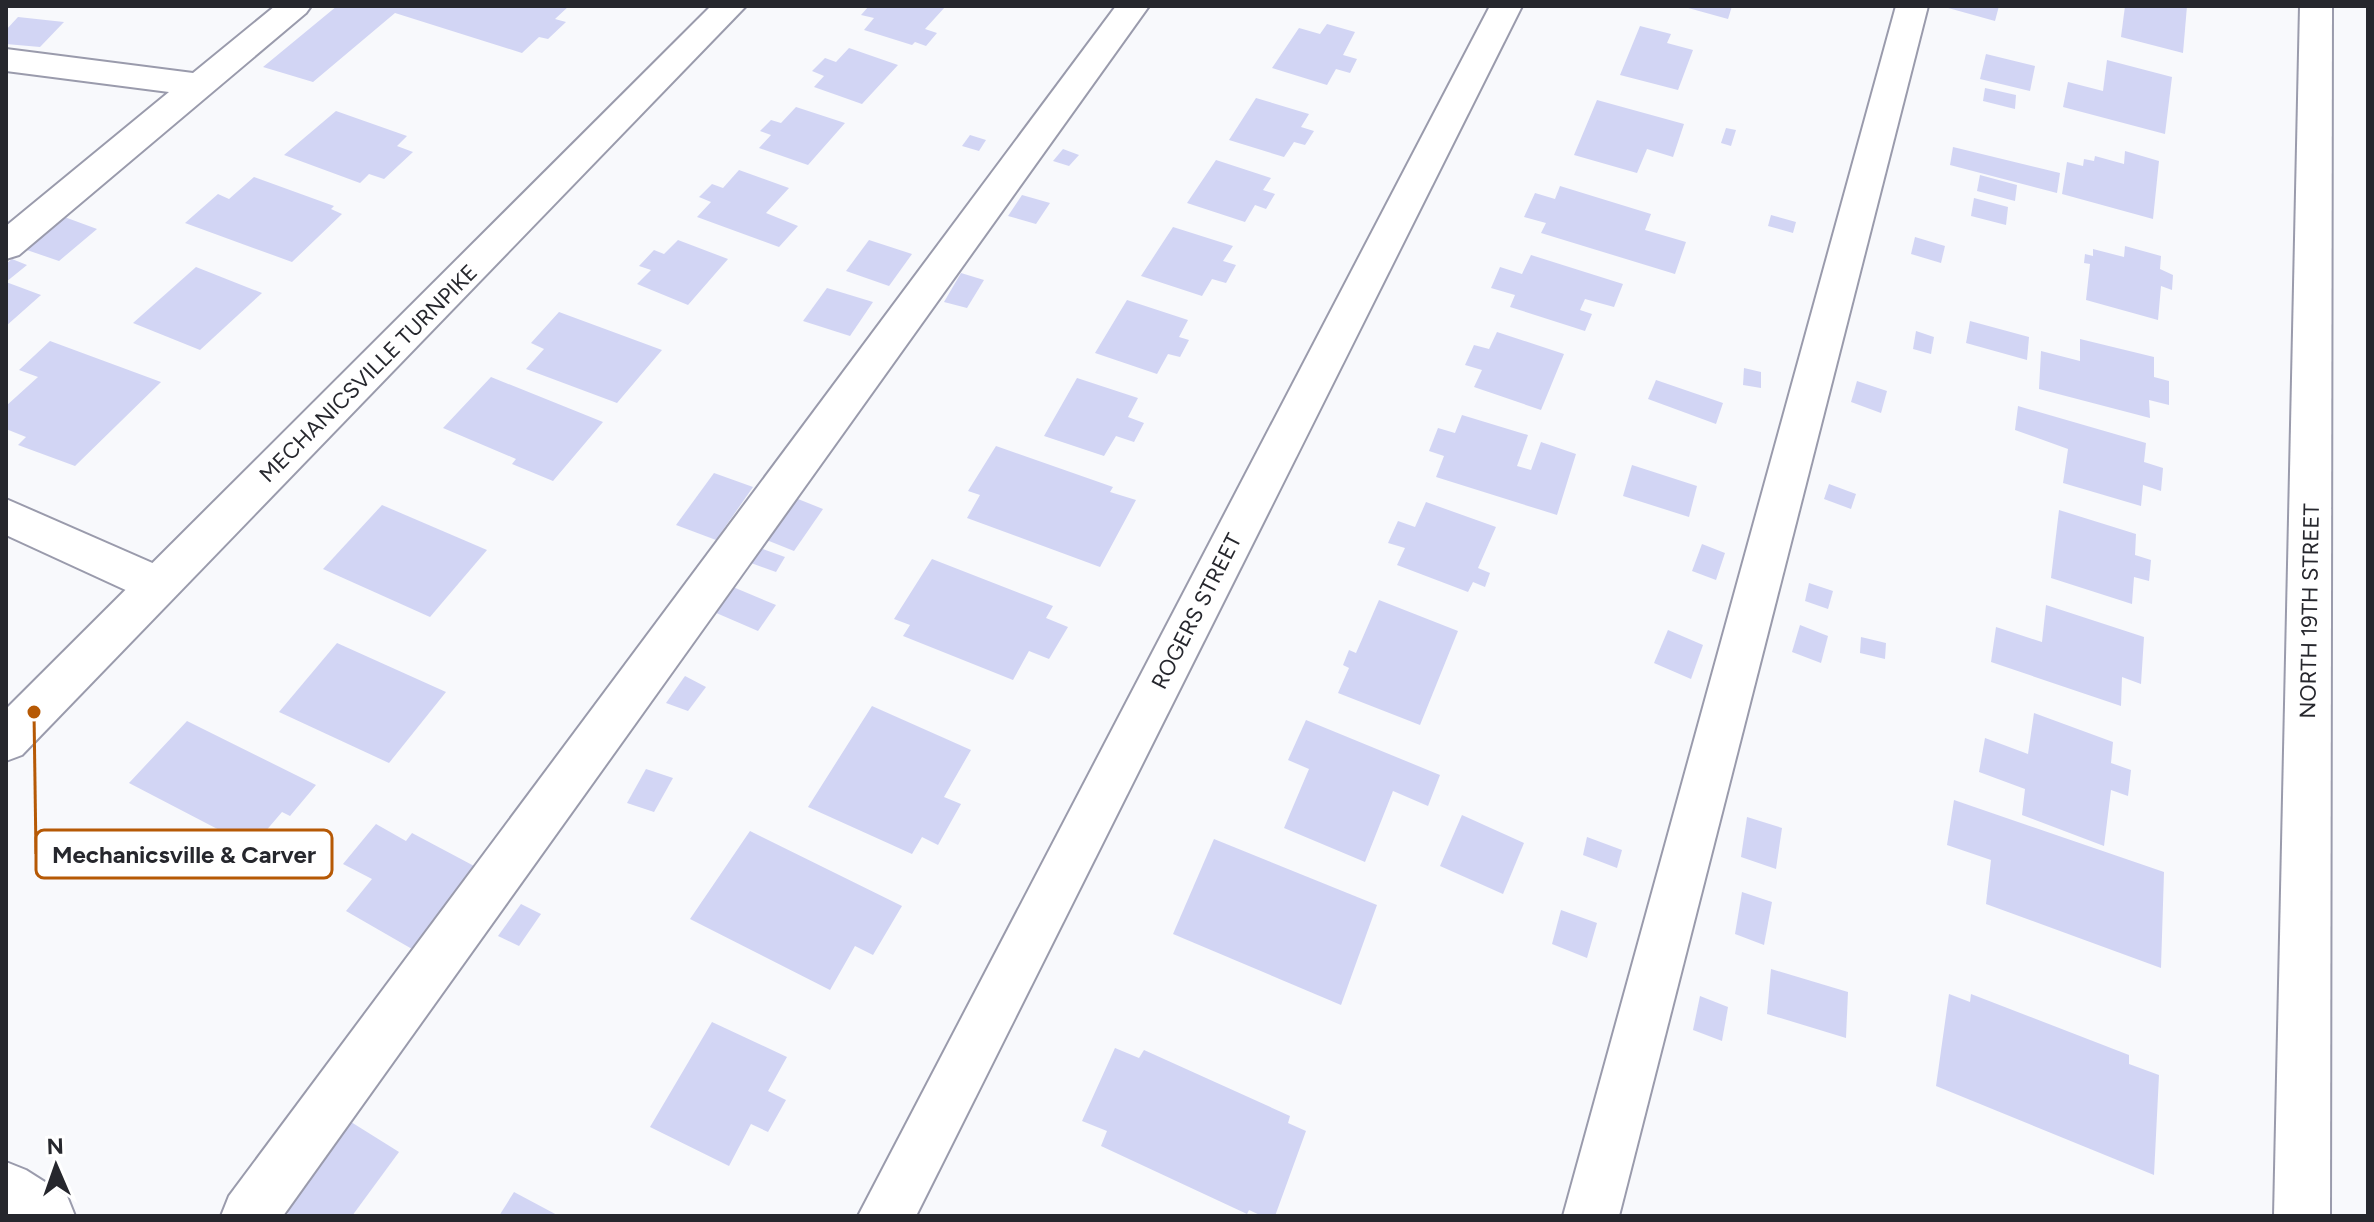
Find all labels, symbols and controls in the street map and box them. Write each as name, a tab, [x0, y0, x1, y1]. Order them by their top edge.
street label: MECHANICSVILLE TURNPIKE	[254, 259, 483, 488]
street label: NORTH 19TH STREET	[2294, 503, 2325, 719]
street label: ROGERS STREET	[1146, 529, 1247, 694]
callout: Mechanicsville & Carver	[36, 830, 332, 878]
text: Mechanicsville & Carver	[52, 840, 316, 869]
north arrow	[16, 1126, 96, 1206]
text: N	[46, 1133, 64, 1160]

